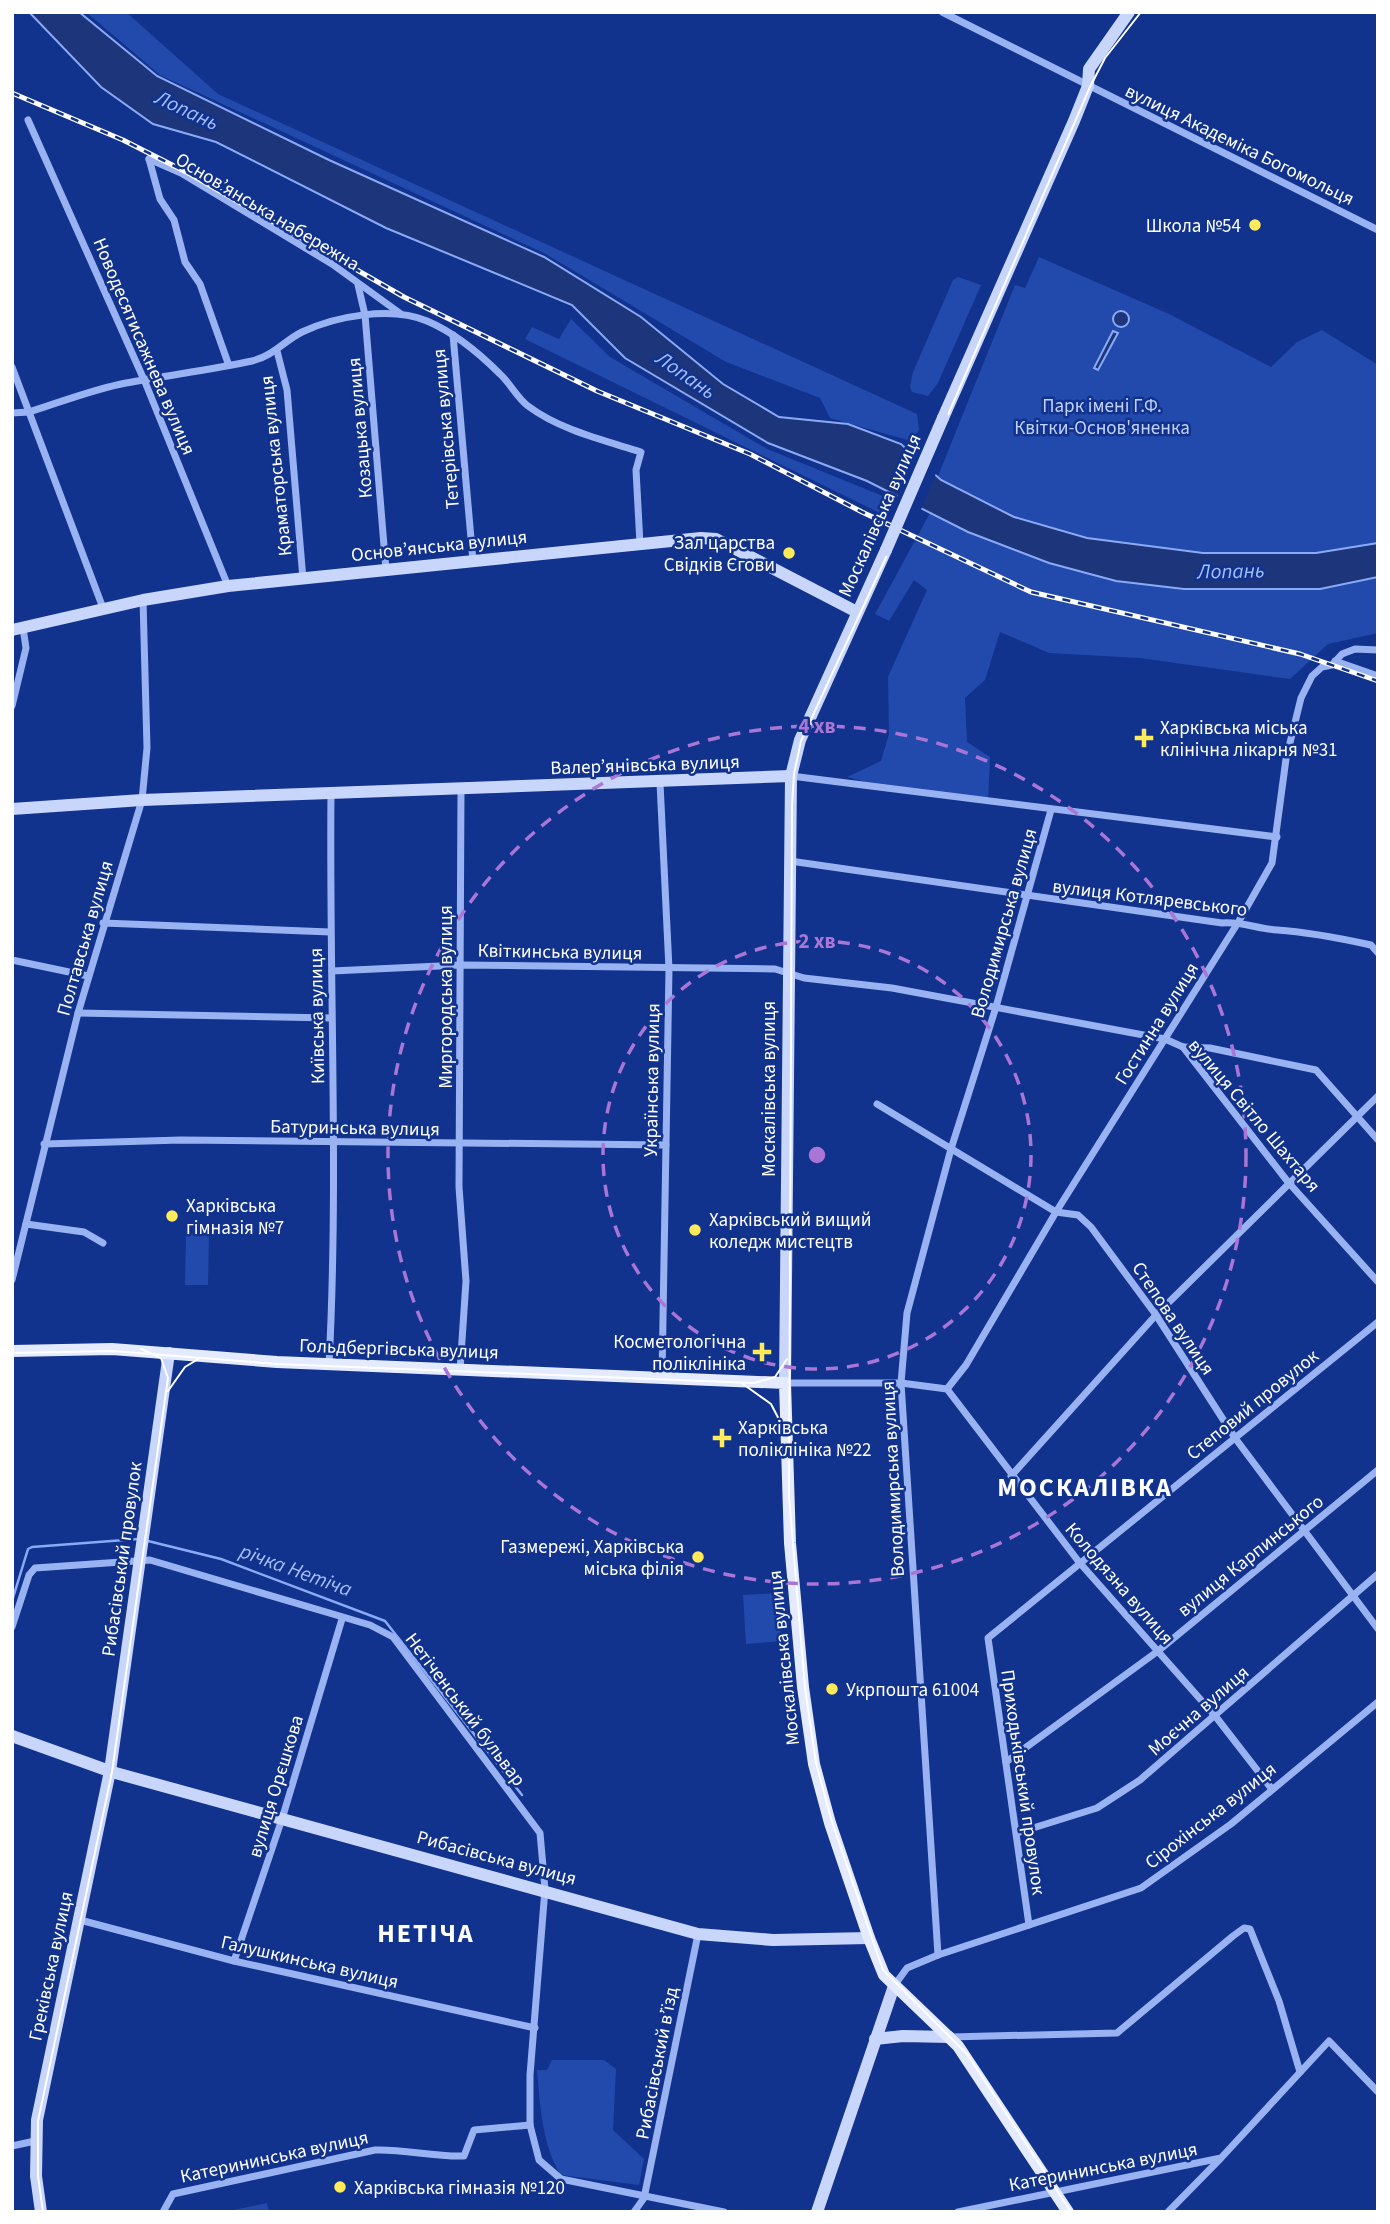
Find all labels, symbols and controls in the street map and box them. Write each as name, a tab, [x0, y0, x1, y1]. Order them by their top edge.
street label: вулиця Академіка Богомольця	[1120, 78, 1359, 213]
water label: Лопань	[149, 82, 224, 138]
street label: Основ’янська набережна	[170, 147, 364, 278]
place label: Школа №54	[1146, 213, 1241, 240]
marker: Школа №54	[1247, 217, 1263, 233]
street label: Новодесятисажнева вулиця	[86, 234, 202, 459]
water label: Лопань	[649, 343, 722, 407]
street label: Тетерівська вулиця	[426, 347, 467, 510]
street label: Козацька вулиця	[341, 356, 380, 499]
street label: Краматорська вулиця	[254, 374, 299, 558]
park label: Парк імені Г.Ф. Квітки-Основ'яненка	[1014, 393, 1190, 442]
street label: Москалівська вулиця	[832, 430, 929, 602]
street label: Основ’янська вулиця	[350, 524, 528, 569]
place label: Зал царства Свідків Єгови	[664, 530, 775, 579]
marker: Зал царства Свідків Єгови	[781, 545, 797, 561]
water label: Лопань	[1196, 555, 1265, 587]
text: 4 хв	[798, 711, 836, 741]
place label: Харківська міська клінічна лікарня №31	[1160, 715, 1338, 764]
marker: Харківська міська клінічна лікарня №31	[1134, 728, 1154, 748]
street label: Валер’янівська вулиця	[550, 749, 740, 782]
street label: Володимирська вулиця	[964, 825, 1044, 1021]
street label: Полтавська вулиця	[50, 858, 121, 1019]
street label: вулиця Котляревського	[1051, 873, 1249, 924]
street label: Миргородська вулиця	[433, 905, 460, 1089]
text: 2 хв	[798, 926, 836, 956]
street label: Квіткинська вулиця	[477, 938, 643, 967]
street label: Київська вулиця	[303, 948, 332, 1084]
street label: Гостинна вулиця	[1109, 957, 1206, 1090]
street label: Москалівська вулиця	[756, 1001, 783, 1177]
street label: Українська вулиця	[638, 1003, 667, 1157]
street label: вулиця Світло Шахтаря	[1181, 1033, 1326, 1199]
street label: Батуринська вулиця	[270, 1114, 440, 1143]
centre of rings	[805, 1143, 829, 1167]
place label: Харківська гімназія №7	[186, 1193, 284, 1242]
place label: Харківський вищий коледж мистецтв	[709, 1207, 871, 1256]
marker: Харківська гімназія №7	[164, 1208, 180, 1224]
marker: Харківський вищий коледж мистецтв	[687, 1222, 703, 1238]
street label: Степова вулиця	[1125, 1257, 1221, 1381]
place label: Косметологічна поліклініка	[613, 1329, 746, 1378]
street label: Гольдбергівська вулиця	[299, 1333, 499, 1366]
marker: Косметологічна поліклініка	[752, 1342, 772, 1362]
street label: Степовий провулок	[1181, 1343, 1325, 1467]
street label: Володимирська вулиця	[875, 1380, 912, 1578]
place label: Харківська поліклініка №22	[738, 1415, 872, 1464]
marker: Харківська поліклініка №22	[712, 1428, 732, 1448]
street label: Рибасівський провулок	[95, 1460, 150, 1658]
district label: МОСКАЛІВКА	[997, 1469, 1173, 1506]
street label: вулиця Карпинського	[1172, 1489, 1330, 1624]
street label: Колодязна вулиця	[1058, 1517, 1179, 1651]
place label: Газмережі, Харківська міська філія	[500, 1534, 684, 1583]
water label: річка Нетіча	[235, 1535, 356, 1604]
marker: Газмережі, Харківська міська філія	[690, 1549, 706, 1565]
street label: Москалівська вулиця	[762, 1569, 807, 1747]
street label: Нетіченський бульвар	[398, 1628, 531, 1792]
street label: Моєчна вулиця	[1143, 1660, 1255, 1763]
street label: Приходьківський провулок	[993, 1668, 1052, 1897]
place label: Укрпошта 61004	[846, 1677, 979, 1704]
marker: Укрпошта 61004	[824, 1681, 840, 1697]
street label: вулиця Орєшкова	[242, 1712, 311, 1861]
street label: Сірохінська вулиця	[1140, 1756, 1282, 1876]
street label: Рибасівська вулиця	[414, 1824, 579, 1893]
street label: Греківська вулиця	[22, 1889, 80, 2044]
district label: НЕТІЧА	[377, 1915, 475, 1952]
street label: Галушкинська вулиця	[218, 1929, 401, 1996]
street label: Рибасівський в’їзд	[629, 1985, 685, 2142]
street label: Катерининська вулиця	[178, 2124, 371, 2191]
street label: Катерининська вулиця	[1007, 2136, 1200, 2199]
place label: Харківська гімназія №120	[354, 2175, 565, 2202]
marker: Харківська гімназія №120	[332, 2179, 348, 2195]

